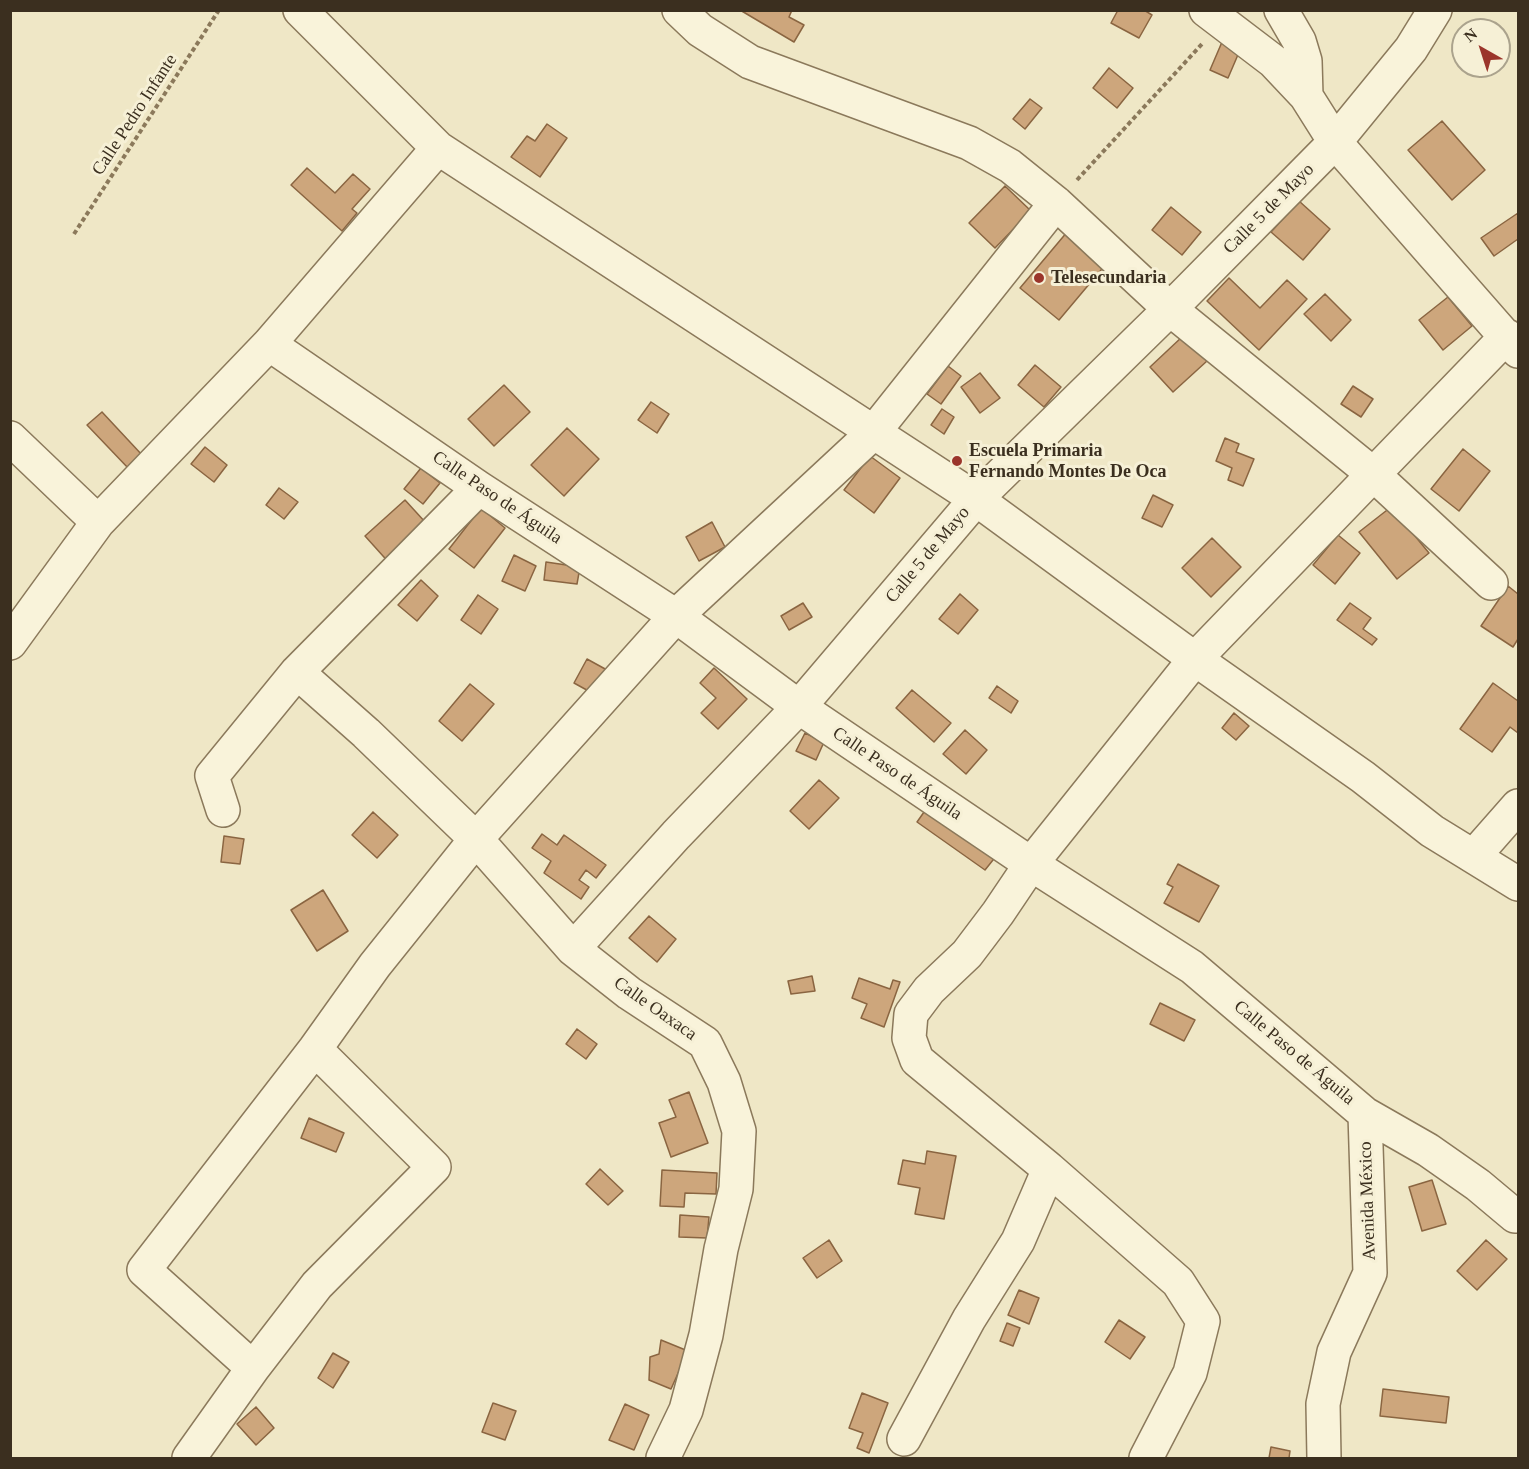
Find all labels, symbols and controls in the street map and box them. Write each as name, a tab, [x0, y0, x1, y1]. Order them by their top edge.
north arrow	[1451, 18, 1511, 78]
text: N	[1461, 25, 1480, 45]
street label: Calle Pedro Infante	[88, 50, 182, 180]
street label: Calle 5 de Mayo	[1219, 159, 1319, 259]
place label: Telesecundaria	[1051, 267, 1166, 289]
marker: Telesecundaria	[1032, 271, 1046, 285]
place label: Escuela Primaria Fernando Montes De Oca	[969, 440, 1166, 482]
street label: Calle Paso de Águila	[428, 447, 566, 549]
marker: Escuela Primaria Fernando Montes De Oca	[950, 454, 964, 468]
street label: Calle 5 de Mayo	[881, 502, 975, 608]
street label: Calle Paso de Águila	[828, 723, 966, 825]
street label: Calle Oaxaca	[609, 972, 701, 1046]
street label: Calle Paso de Águila	[1229, 996, 1359, 1110]
street label: Avenida México	[1355, 1141, 1381, 1261]

